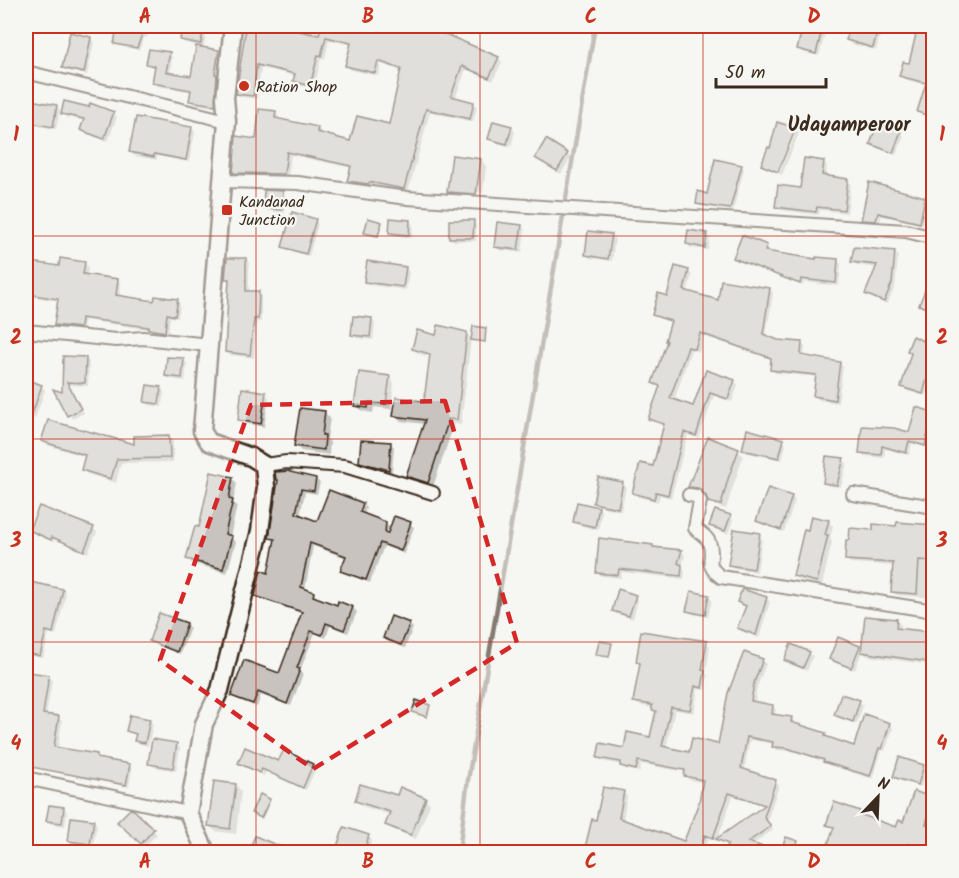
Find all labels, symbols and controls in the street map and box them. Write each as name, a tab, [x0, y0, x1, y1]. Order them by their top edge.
text: A	[139, 2, 151, 34]
text: B	[362, 2, 374, 34]
text: C	[585, 2, 597, 34]
text: D	[807, 2, 821, 34]
scale bar	[716, 51, 826, 89]
text: 50 m	[725, 59, 765, 88]
place label: Ration Shop	[256, 75, 337, 100]
marker: Ration Shop	[237, 79, 251, 93]
district label: Udayamperoor	[787, 110, 911, 142]
text: 1	[13, 120, 19, 152]
text: 1	[939, 120, 945, 152]
place label: Kandanad Junction	[239, 190, 305, 233]
marker: Kandanad Junction	[220, 203, 234, 217]
text: 2	[10, 323, 22, 355]
text: 2	[936, 323, 948, 355]
text: 3	[10, 526, 22, 558]
text: 3	[936, 526, 948, 558]
text: 4	[11, 729, 22, 761]
text: 4	[937, 729, 948, 761]
north arrow	[848, 767, 908, 827]
text: N	[874, 771, 893, 798]
text: A	[139, 847, 151, 878]
text: B	[362, 847, 374, 878]
text: C	[585, 847, 597, 878]
text: D	[807, 847, 821, 878]

